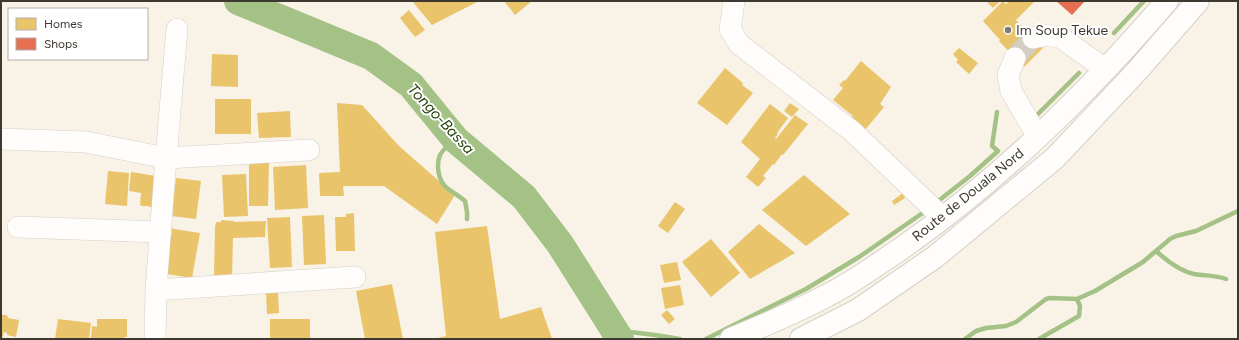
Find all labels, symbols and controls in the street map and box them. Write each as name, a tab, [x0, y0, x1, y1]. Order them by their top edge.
legend	[8, 8, 148, 60]
text: Homes	[44, 17, 83, 31]
place label: Im Soup Tekue	[1016, 22, 1109, 39]
marker: Im Soup Tekue	[1003, 25, 1013, 35]
text: Shops	[44, 37, 78, 51]
water label: Tongo-Bassa	[404, 80, 478, 158]
street label: Route de Douala Nord	[909, 145, 1027, 245]

